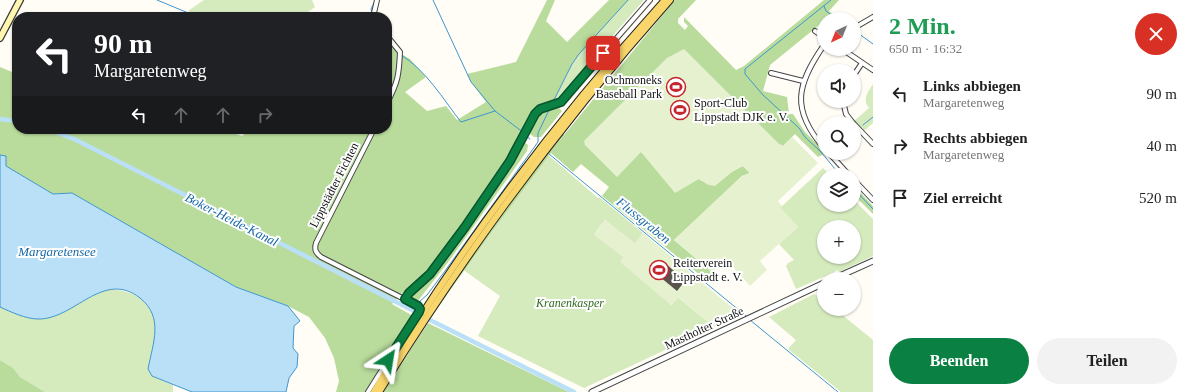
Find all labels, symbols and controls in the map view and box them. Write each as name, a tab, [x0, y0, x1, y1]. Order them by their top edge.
north arrow	[817, 12, 861, 56]
map controls	[817, 12, 861, 316]
text: 2 Min.	[889, 13, 956, 39]
button: close	[1135, 13, 1177, 55]
icon: left	[28, 28, 80, 80]
text: 90 m	[94, 28, 152, 59]
pin	[586, 36, 620, 70]
text: 650 m · 16:32	[889, 41, 962, 56]
icon: arrive	[592, 42, 614, 64]
text: Margaretenweg	[94, 61, 207, 81]
button: sound	[817, 64, 861, 108]
place label: Ochmoneks Baseball Park	[596, 73, 662, 101]
sports icon: Ochmoneks Baseball Park	[665, 76, 687, 98]
text: Links abbiegen	[923, 78, 1021, 94]
icon: left	[889, 83, 911, 105]
text: 90 m	[1147, 86, 1177, 102]
text: Margaretenweg	[923, 95, 1004, 110]
place label: Sport-Club Lippstadt DJK e. V.	[694, 96, 789, 124]
sports icon: Sport-Club Lippstadt DJK e. V.	[669, 99, 691, 121]
icon: left	[128, 104, 150, 126]
icon: ahead	[170, 104, 192, 126]
icon: ahead	[212, 104, 234, 126]
icon: right	[254, 104, 276, 126]
button: search	[817, 116, 861, 160]
text: Rechts abbiegen	[923, 130, 1028, 146]
icon: right	[889, 135, 911, 157]
text: 40 m	[1147, 138, 1177, 154]
street label: Lippstädter Fichten	[307, 140, 361, 230]
text: Margaretenweg	[923, 147, 1004, 162]
button: layers	[817, 168, 861, 212]
icon: arrive	[889, 187, 911, 209]
water label: Boker-Heide-Kanal	[183, 190, 281, 250]
text: Ziel erreicht	[923, 190, 1002, 206]
text: 520 m	[1139, 190, 1177, 206]
water label: Flussgraben	[613, 193, 674, 247]
button: +	[817, 220, 861, 264]
water label: Margaretensee	[17, 244, 96, 259]
place label: Reiterverein Lippstadt e. V.	[673, 256, 743, 284]
sports icon: Reiterverein Lippstadt e. V.	[648, 259, 670, 281]
button: −	[817, 272, 861, 316]
park label: Kranenkasper	[535, 296, 604, 310]
street label: Mastholter Straße	[662, 304, 746, 352]
button: Beenden	[889, 338, 1029, 384]
button: Teilen	[1037, 338, 1177, 384]
position arrow	[367, 339, 409, 381]

